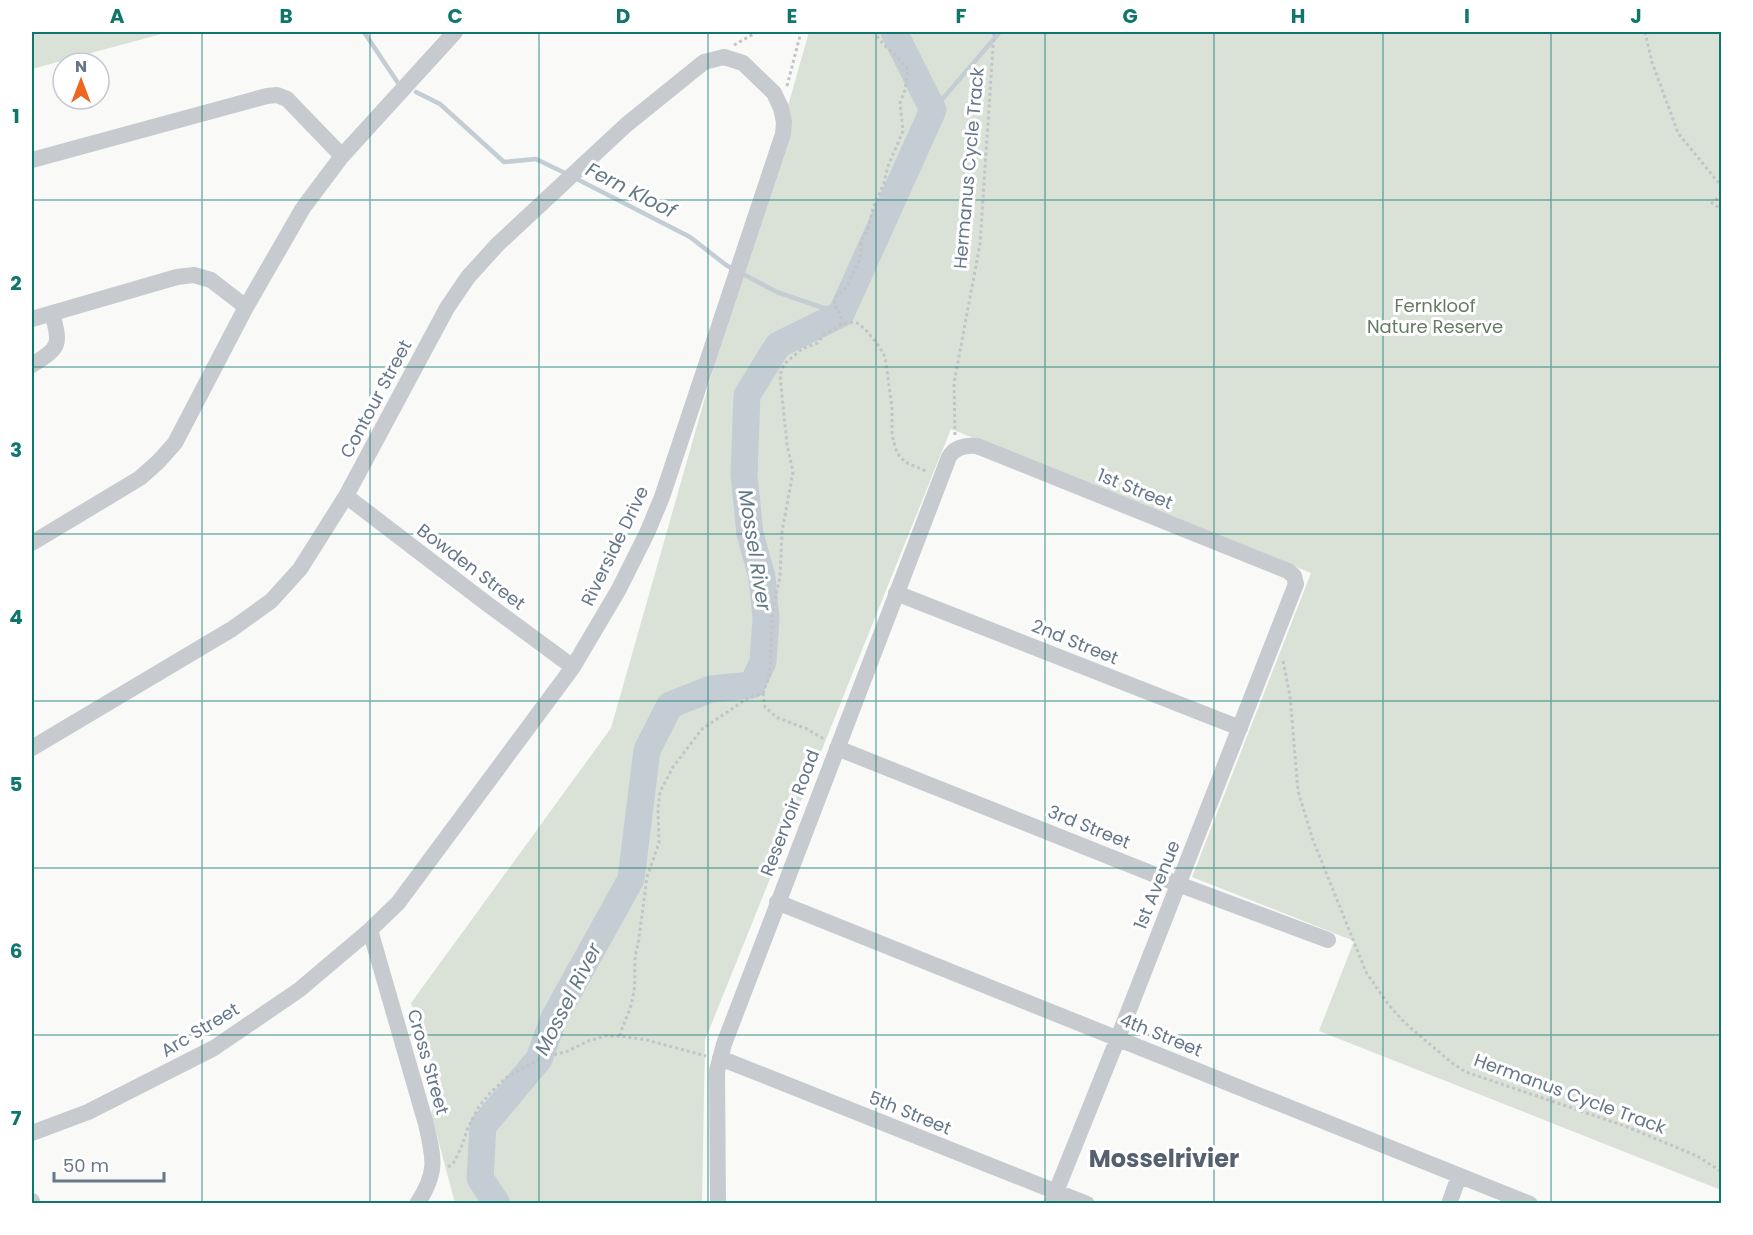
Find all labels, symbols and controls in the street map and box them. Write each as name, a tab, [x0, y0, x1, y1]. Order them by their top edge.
text: A	[110, 2, 125, 30]
text: B	[279, 2, 293, 30]
text: C	[447, 2, 463, 30]
text: D	[616, 2, 630, 30]
text: E	[787, 2, 797, 30]
text: F	[956, 2, 967, 30]
text: G	[1122, 2, 1138, 30]
text: H	[1291, 2, 1305, 30]
text: I	[1464, 2, 1470, 30]
text: J	[1630, 2, 1642, 30]
north arrow	[51, 51, 111, 111]
text: N	[75, 55, 87, 78]
street label: Hermanus Cycle Track	[947, 65, 990, 270]
text: 1	[12, 102, 20, 130]
water label: Fern Kloof	[581, 155, 682, 225]
text: 2	[10, 269, 22, 297]
park label: Fernkloof Nature Reserve	[1367, 293, 1503, 339]
street label: Contour Street	[334, 335, 417, 462]
text: 3	[10, 436, 22, 464]
street label: 1st Street	[1094, 462, 1177, 515]
street label: Riverside Drive	[575, 482, 654, 610]
water label: Mossel River	[732, 487, 778, 613]
street label: Bowden Street	[412, 518, 531, 616]
text: 4	[9, 603, 23, 631]
street label: 2nd Street	[1028, 613, 1122, 670]
street label: Reservoir Road	[754, 746, 825, 880]
text: 5	[10, 770, 23, 798]
street label: 3rd Street	[1044, 799, 1134, 854]
street label: 1st Avenue	[1127, 837, 1186, 933]
text: 6	[10, 937, 22, 965]
water label: Mossel River	[528, 938, 608, 1060]
street label: Arc Street	[156, 996, 244, 1063]
street label: Cross Street	[402, 1006, 455, 1117]
street label: 4th Street	[1116, 1007, 1206, 1062]
street label: Hermanus Cycle Track	[1471, 1047, 1670, 1140]
street label: 5th Street	[865, 1085, 955, 1140]
text: 7	[11, 1104, 22, 1132]
district label: Mosselrivier	[1089, 1142, 1239, 1175]
scale bar	[54, 1145, 164, 1183]
text: 50 m	[63, 1153, 109, 1178]

